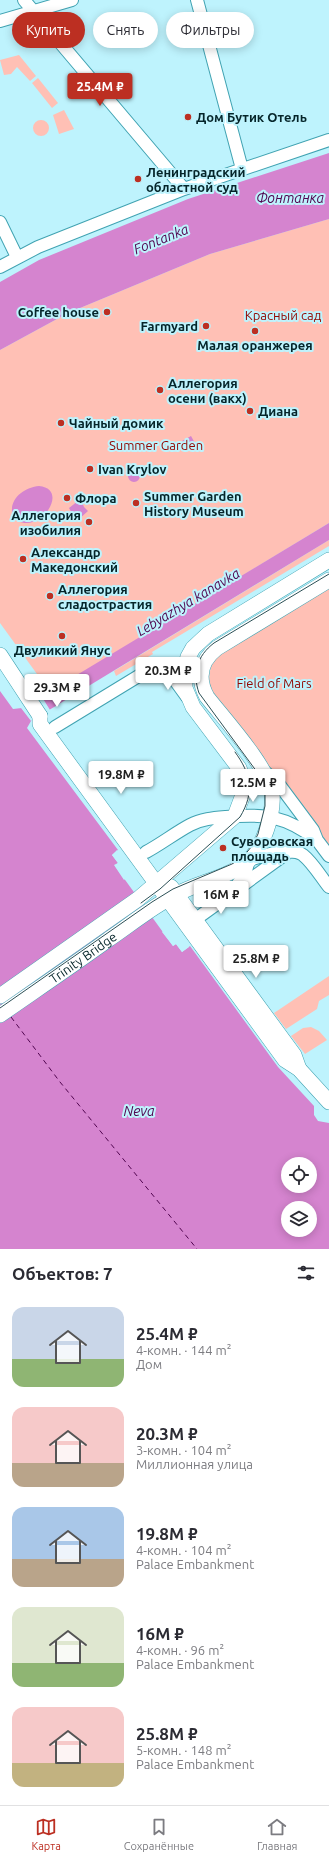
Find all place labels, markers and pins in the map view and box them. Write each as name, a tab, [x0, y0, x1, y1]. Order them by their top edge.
pin: 25.4M ₽	[63, 73, 137, 107]
place label: Дом Бутик Отель	[196, 110, 307, 124]
marker: Дом Бутик Отель	[183, 112, 193, 122]
place label: Ленинградский областной суд	[146, 165, 246, 194]
marker: Ленинградский областной суд	[133, 174, 143, 184]
place label: Coffee house	[18, 305, 99, 319]
marker: Coffee house	[102, 307, 112, 317]
place label: Farmyard	[141, 319, 198, 333]
marker: Farmyard	[201, 321, 211, 331]
marker: Малая оранжерея	[250, 326, 260, 336]
place label: Малая оранжерея	[197, 338, 313, 352]
place label: Аллегория осени (вакх)	[168, 376, 247, 406]
marker: Аллегория осени (вакх)	[155, 385, 165, 395]
place label: Диана	[258, 404, 298, 418]
marker: Диана	[245, 406, 255, 416]
place label: Чайный домик	[69, 416, 164, 430]
marker: Чайный домик	[56, 418, 66, 428]
place label: Ivan Krylov	[98, 462, 166, 476]
marker: Ivan Krylov	[85, 464, 95, 474]
place label: Summer Garden History Museum	[144, 489, 244, 518]
place label: Флора	[75, 491, 117, 505]
marker: Флора	[62, 493, 72, 503]
marker: Summer Garden History Museum	[131, 498, 141, 508]
place label: Аллегория изобилия	[11, 508, 81, 537]
marker: Аллегория изобилия	[84, 517, 94, 527]
place label: Александр Македонский	[31, 545, 118, 574]
marker: Александр Македонский	[18, 554, 28, 564]
place label: Аллегория сладострастия	[58, 582, 152, 611]
marker: Аллегория сладострастия	[45, 591, 55, 601]
marker: Двуликий Янус	[57, 631, 67, 641]
place label: Двуликий Янус	[14, 643, 111, 657]
pin: 20.3M ₽	[131, 657, 205, 691]
pin: 29.3M ₽	[20, 674, 94, 708]
pin: 19.8M ₽	[84, 761, 158, 795]
pin: 12.5M ₽	[216, 769, 290, 803]
place label: Суворовская площадь	[231, 834, 313, 863]
marker: Суворовская площадь	[218, 843, 228, 853]
pin: 16M ₽	[193, 881, 249, 915]
pin: 25.8M ₽	[219, 945, 293, 979]

